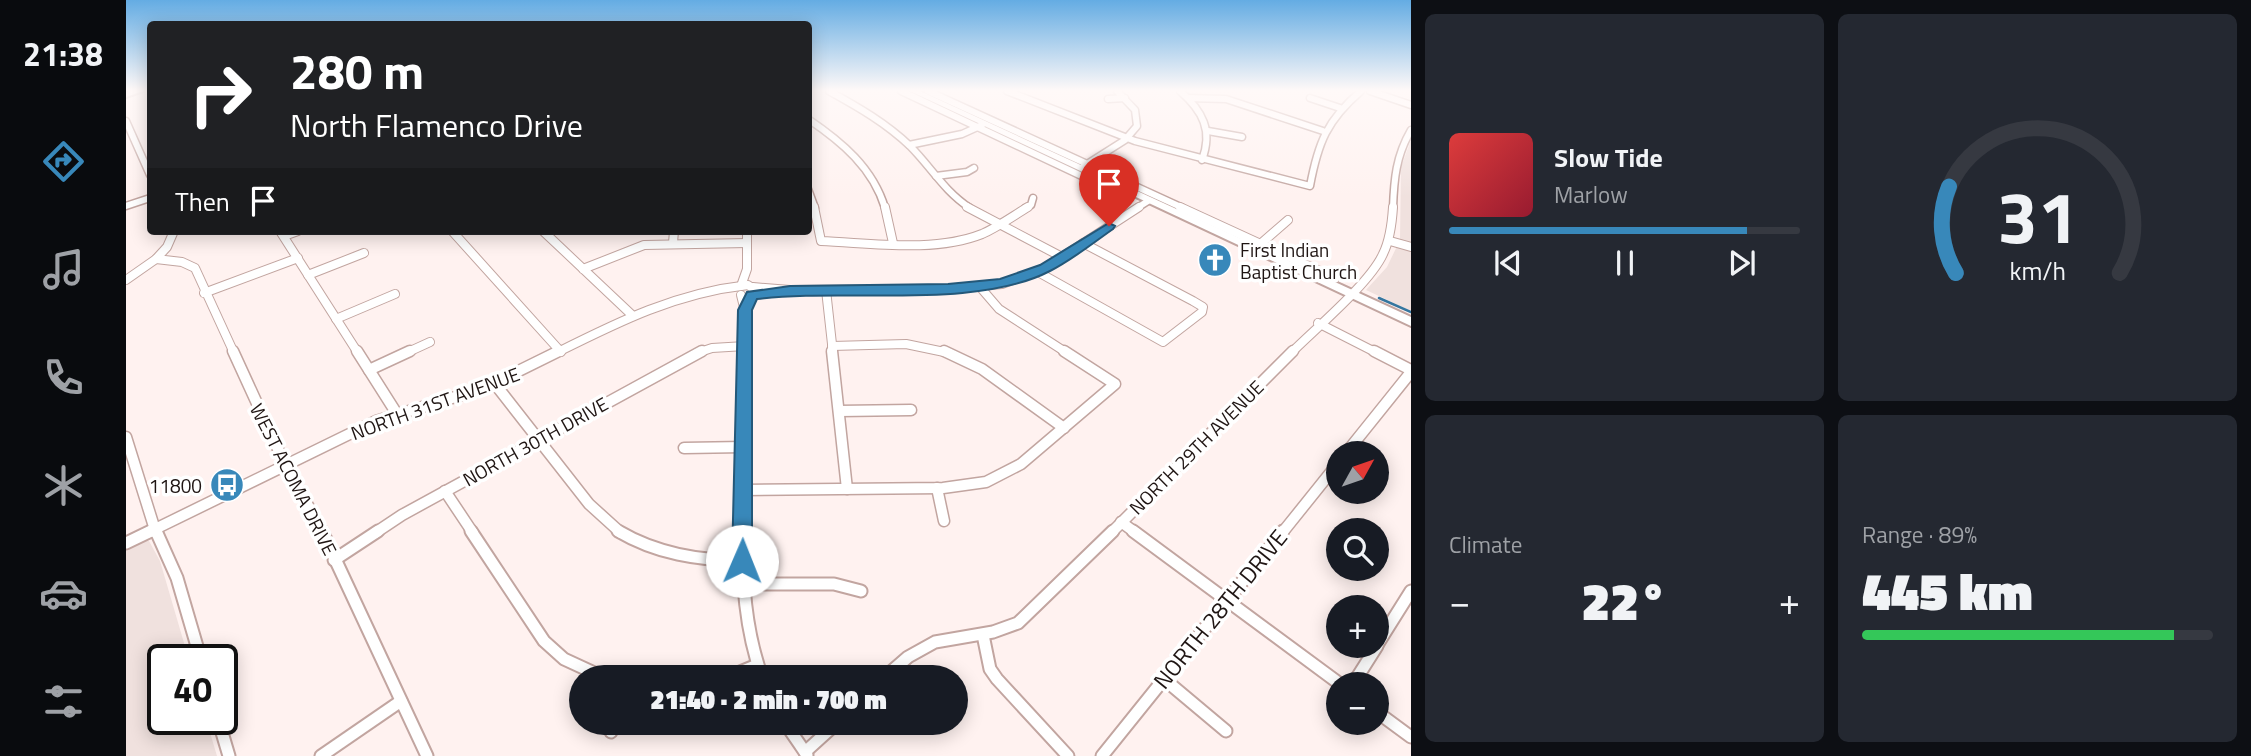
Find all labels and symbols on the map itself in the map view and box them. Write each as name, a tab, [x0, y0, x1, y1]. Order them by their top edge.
pin	[1079, 154, 1139, 226]
place label: First Indian Baptist Church	[1240, 235, 1357, 286]
church icon: First Indian Baptist Church	[1196, 241, 1234, 279]
street label: NORTH 31ST AVENUE	[347, 359, 523, 447]
street label: NORTH 29TH AVENUE	[1122, 373, 1270, 521]
street label: NORTH 30TH DRIVE	[457, 389, 613, 493]
street label: WEST ACOMA DRIVE	[243, 398, 345, 560]
north arrow	[1326, 441, 1390, 504]
bus stop icon: 11800	[208, 466, 246, 504]
place label: 11800	[149, 471, 202, 500]
street label: NORTH 28TH DRIVE	[1145, 522, 1295, 696]
position arrow	[705, 524, 779, 598]
speed limit sign: 40	[147, 644, 238, 735]

